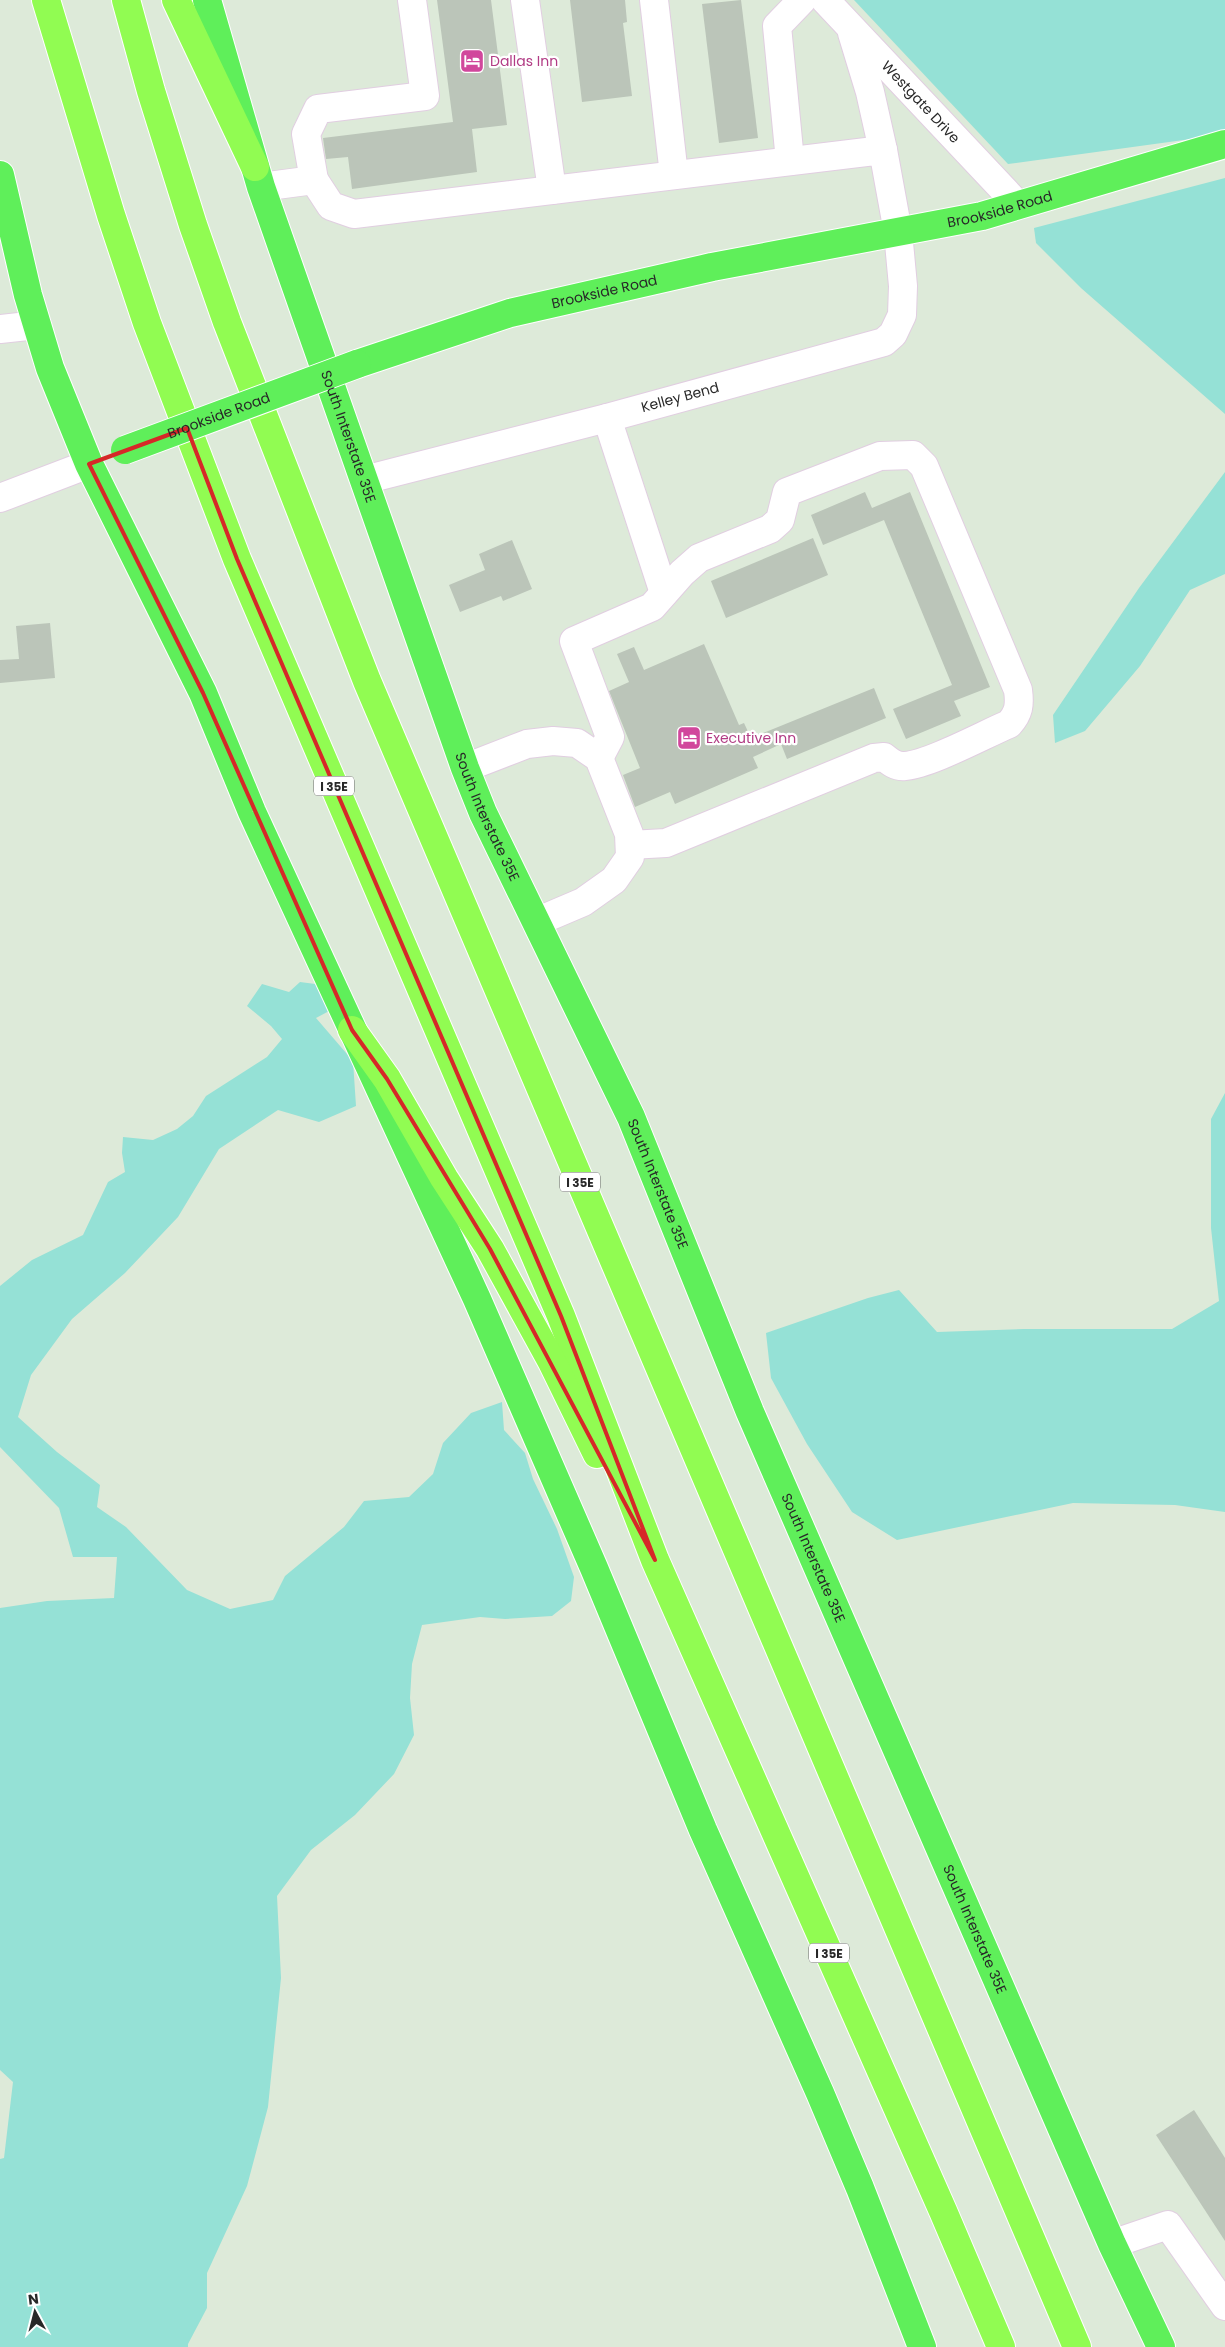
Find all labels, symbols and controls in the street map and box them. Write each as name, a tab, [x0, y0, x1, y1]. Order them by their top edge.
hotel icon: Dallas Inn	[459, 48, 485, 74]
place label: Dallas Inn	[490, 51, 558, 71]
street label: Westgate Drive	[877, 56, 965, 148]
street label: Brookside Road	[945, 186, 1055, 232]
street label: Brookside Road	[549, 270, 659, 313]
street label: South Interstate 35E	[316, 367, 381, 505]
street label: Kelley Bend	[639, 377, 721, 417]
street label: Brookside Road	[165, 387, 273, 443]
hotel icon: Executive Inn	[676, 725, 702, 751]
place label: Executive Inn	[706, 728, 796, 748]
street label: South Interstate 35E	[450, 750, 525, 885]
road number: I 35E	[314, 776, 354, 796]
street label: South Interstate 35E	[623, 1116, 693, 1252]
road number: I 35E	[560, 1172, 600, 1192]
street label: South Interstate 35E	[776, 1490, 850, 1625]
street label: South Interstate 35E	[938, 1861, 1012, 1997]
road number: I 35E	[809, 1944, 849, 1962]
north arrow	[10, 2287, 60, 2337]
text: N	[27, 2289, 40, 2310]

